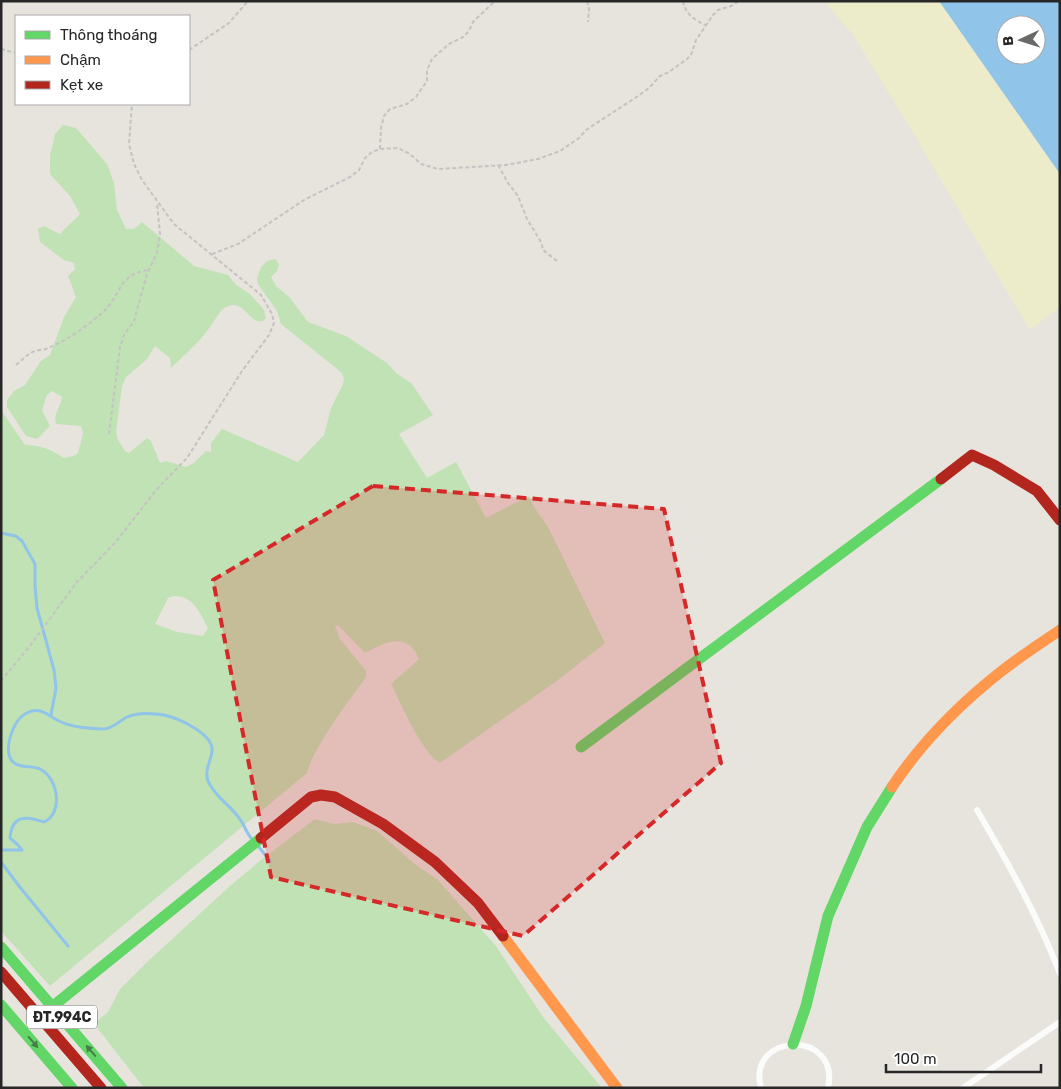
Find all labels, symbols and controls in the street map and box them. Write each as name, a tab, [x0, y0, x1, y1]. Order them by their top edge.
legend	[15, 15, 190, 105]
north arrow	[996, 15, 1046, 65]
text: Thông thoáng	[60, 26, 157, 44]
text: B	[1000, 35, 1017, 46]
text: Chậm	[60, 51, 101, 69]
text: Kẹt xe	[60, 76, 103, 94]
road number: ĐT.994C	[27, 1006, 97, 1028]
one-way arrow	[27, 1036, 39, 1048]
scale bar	[886, 1042, 1041, 1074]
one-way arrow	[85, 1044, 96, 1057]
text: 100 m	[894, 1050, 936, 1068]

